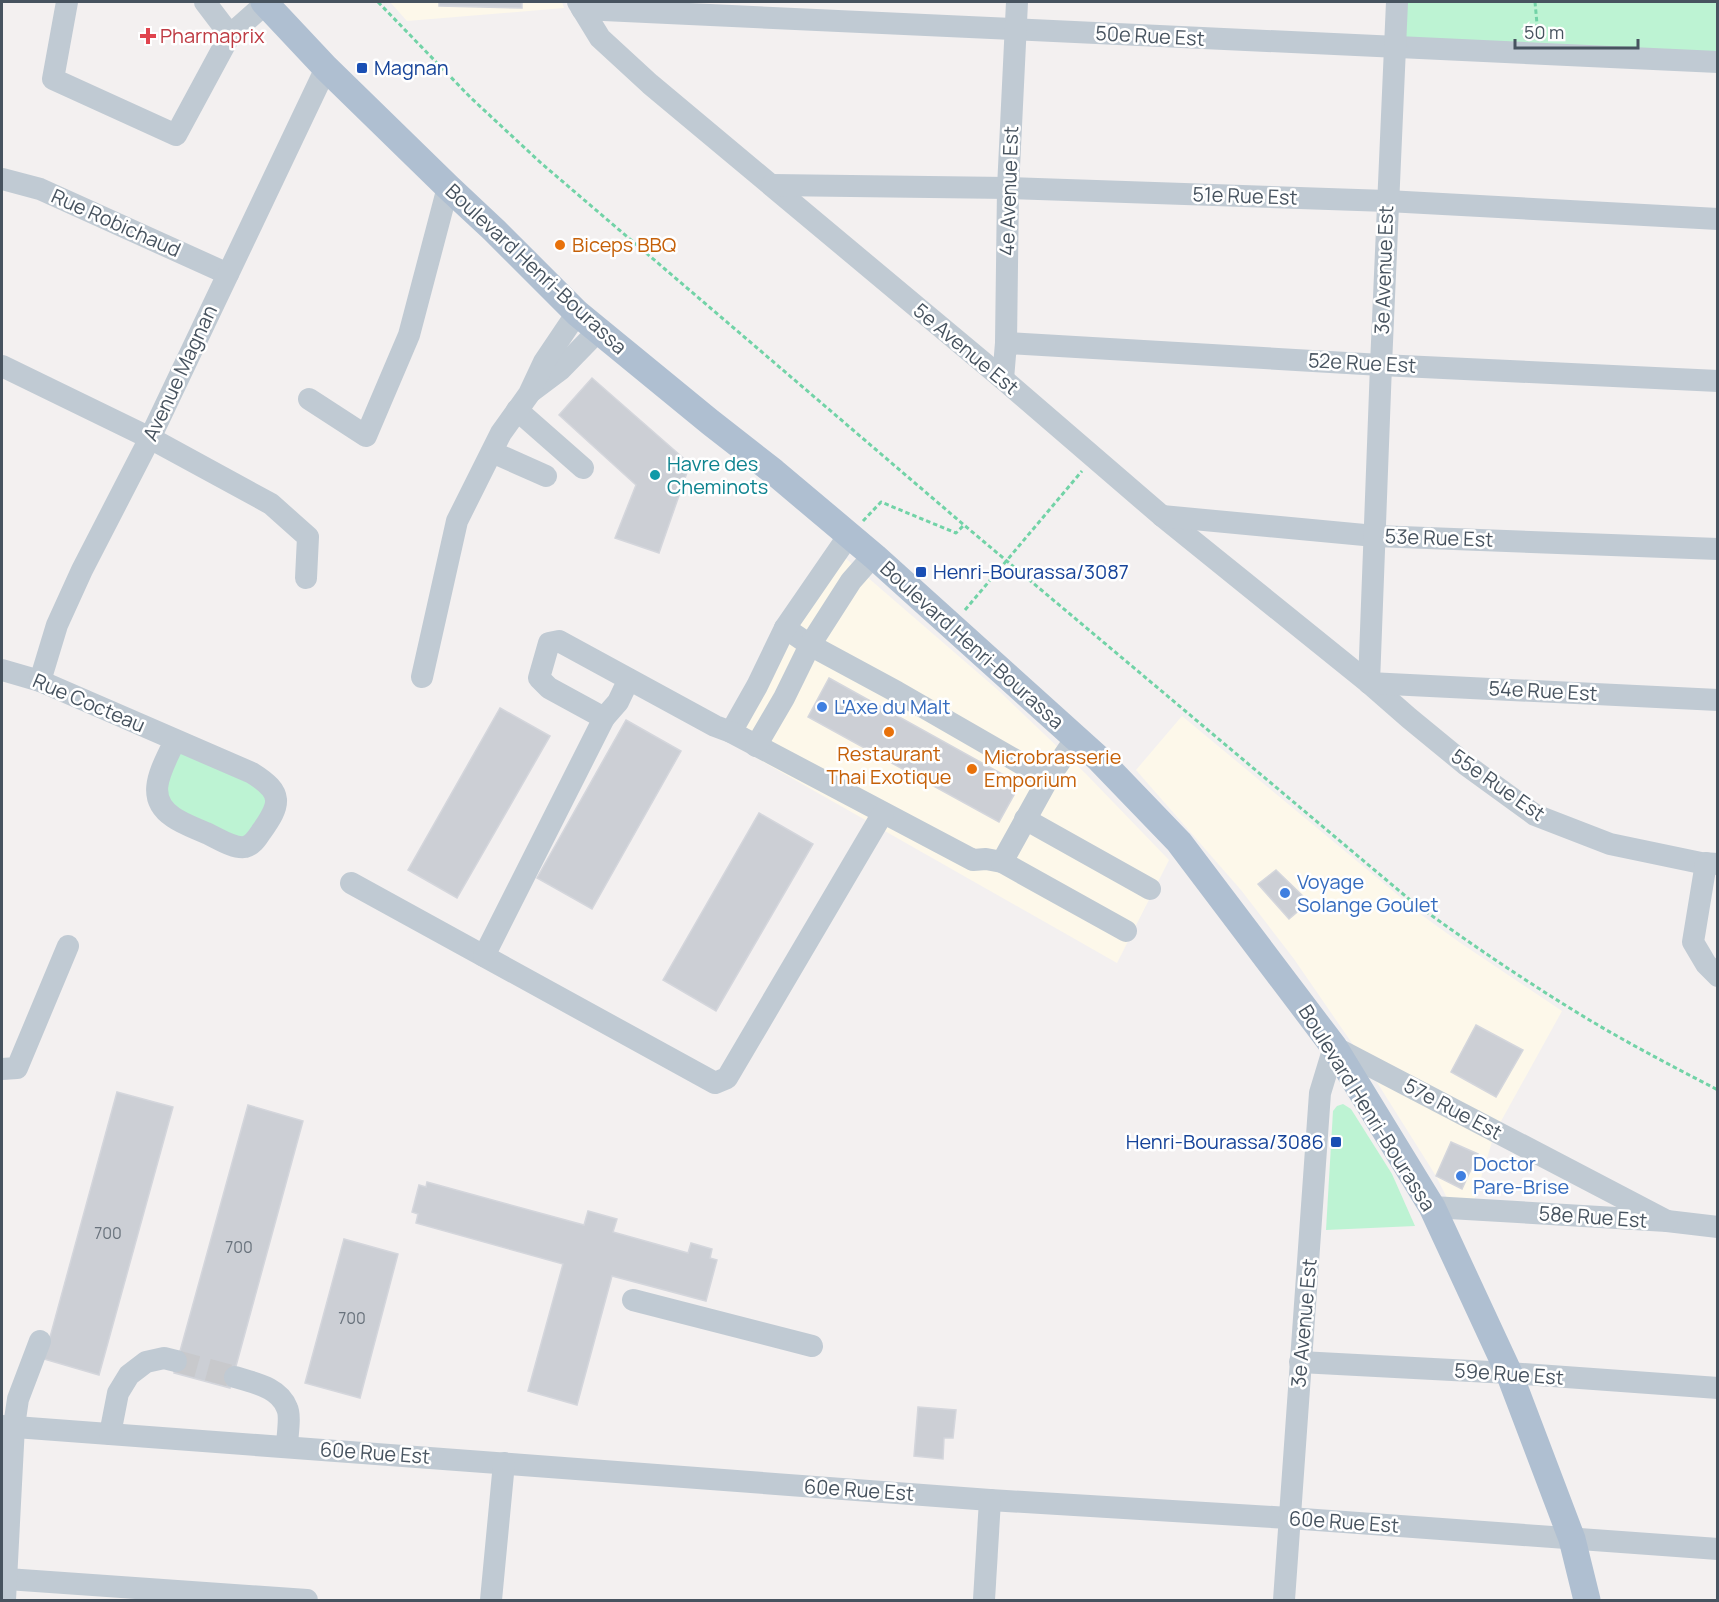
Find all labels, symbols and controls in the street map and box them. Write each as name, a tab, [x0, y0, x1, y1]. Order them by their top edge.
scale bar	[1515, 12, 1638, 50]
street label: 50e Rue Est	[1095, 19, 1205, 52]
text: 50 m	[1524, 20, 1564, 44]
place label: Pharmaprix	[160, 22, 265, 49]
marker: Pharmaprix	[141, 29, 155, 43]
place label: Magnan	[374, 54, 449, 81]
marker: Magnan	[355, 61, 369, 75]
street label: 4e Avenue Est	[993, 126, 1024, 256]
street label: Boulevard Henri-Bourassa	[440, 177, 633, 360]
street label: 51e Rue Est	[1192, 180, 1298, 211]
street label: Rue Robichaud	[47, 182, 185, 263]
street label: 3e Avenue Est	[1368, 205, 1399, 335]
place label: Biceps BBQ	[572, 231, 676, 258]
marker: Biceps BBQ	[553, 238, 567, 252]
street label: 5e Avenue Est	[908, 297, 1025, 401]
street label: Avenue Magnan	[136, 300, 223, 445]
street label: 52e Rue Est	[1307, 346, 1417, 379]
place label: Havre des Cheminots	[667, 450, 768, 500]
marker: Havre des Cheminots	[648, 468, 662, 482]
street label: 53e Rue Est	[1384, 522, 1494, 553]
street label: Boulevard Henri-Bourassa	[875, 555, 1070, 735]
place label: Henri-Bourassa/3087	[933, 558, 1129, 585]
marker: Henri-Bourassa/3087	[914, 565, 928, 579]
street label: Rue Cocteau	[29, 667, 149, 738]
street label: 54e Rue Est	[1488, 674, 1598, 707]
place label: L'Axe du Malt	[834, 693, 951, 720]
marker: L'Axe du Malt	[815, 700, 829, 714]
marker: Restaurant Thai Exotique	[882, 725, 896, 739]
place label: Restaurant Thai Exotique	[826, 740, 952, 790]
street label: 55e Rue Est	[1446, 742, 1551, 827]
place label: Microbrasserie Emporium	[984, 743, 1121, 793]
marker: Microbrasserie Emporium	[965, 762, 979, 776]
place label: Voyage Solange Goulet	[1297, 868, 1439, 918]
marker: Voyage Solange Goulet	[1278, 886, 1292, 900]
street label: Boulevard Henri-Bourassa	[1293, 999, 1442, 1216]
street label: 57e Rue Est	[1399, 1071, 1507, 1146]
place label: Henri-Bourassa/3086	[1126, 1128, 1324, 1155]
marker: Henri-Bourassa/3086	[1329, 1135, 1343, 1149]
place label: Doctor Pare-Brise	[1473, 1150, 1569, 1200]
marker: Doctor Pare-Brise	[1454, 1169, 1468, 1183]
street label: 58e Rue Est	[1538, 1199, 1648, 1234]
house number: 700	[94, 1222, 122, 1244]
house number: 700	[225, 1236, 253, 1258]
street label: 3e Avenue Est	[1284, 1257, 1323, 1388]
house number: 700	[338, 1307, 366, 1329]
street label: 59e Rue Est	[1453, 1356, 1565, 1391]
street label: 60e Rue Est	[319, 1435, 431, 1470]
street label: 60e Rue Est	[803, 1472, 915, 1507]
street label: 60e Rue Est	[1288, 1504, 1400, 1539]

